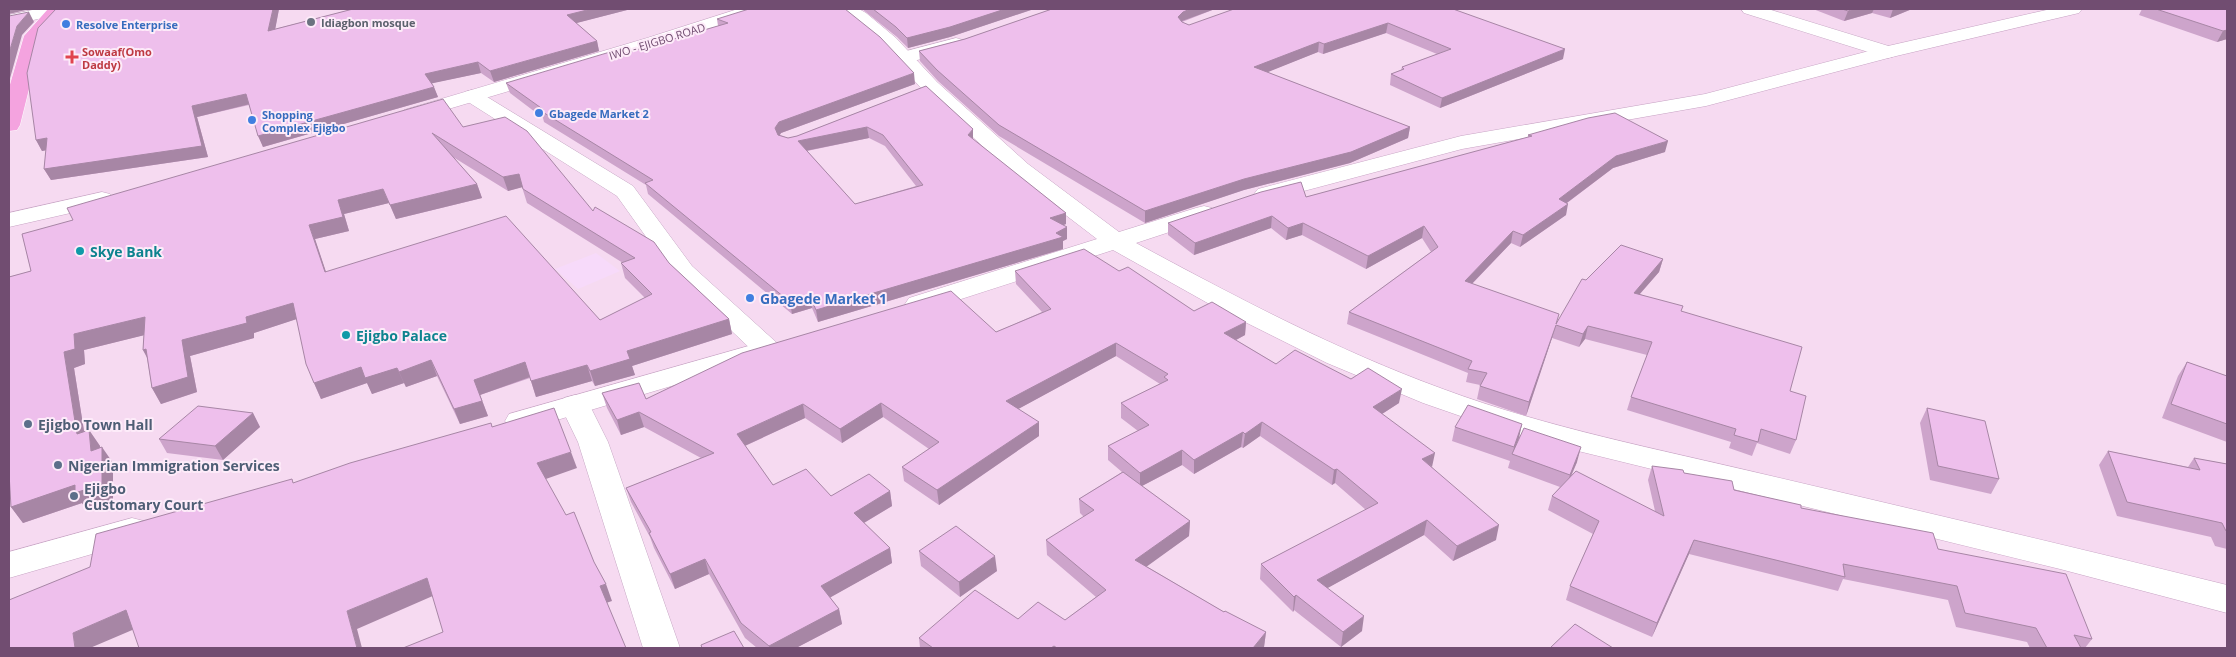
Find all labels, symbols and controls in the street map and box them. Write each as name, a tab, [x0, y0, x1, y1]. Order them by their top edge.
place label: Idiagbon mosque	[321, 15, 416, 30]
marker: Idiagbon mosque	[305, 16, 317, 28]
place label: Resolve Enterprise	[76, 17, 178, 32]
marker: Resolve Enterprise	[60, 18, 72, 30]
street label: IWO - EJIGBO ROAD	[607, 19, 707, 63]
place label: Sowaaf(Omo Daddy)	[82, 44, 152, 72]
marker: Sowaaf(Omo Daddy)	[66, 51, 78, 63]
place label: Gbagede Market 2	[549, 106, 649, 121]
place label: Shopping Complex Ejigbo	[262, 107, 346, 135]
marker: Gbagede Market 2	[533, 107, 545, 119]
marker: Shopping Complex Ejigbo	[246, 114, 258, 126]
place label: Skye Bank	[90, 242, 162, 261]
marker: Skye Bank	[74, 245, 86, 257]
place label: Gbagede Market 1	[760, 289, 887, 308]
marker: Gbagede Market 1	[744, 292, 756, 304]
place label: Ejigbo Palace	[356, 326, 447, 345]
marker: Ejigbo Palace	[340, 329, 352, 341]
place label: Ejigbo Town Hall	[38, 415, 153, 434]
marker: Ejigbo Town Hall	[22, 418, 34, 430]
place label: Nigerian Immigration Services	[68, 456, 280, 475]
marker: Nigerian Immigration Services	[52, 459, 64, 471]
place label: Ejigbo Customary Court	[84, 479, 203, 514]
marker: Ejigbo Customary Court	[68, 490, 80, 502]

